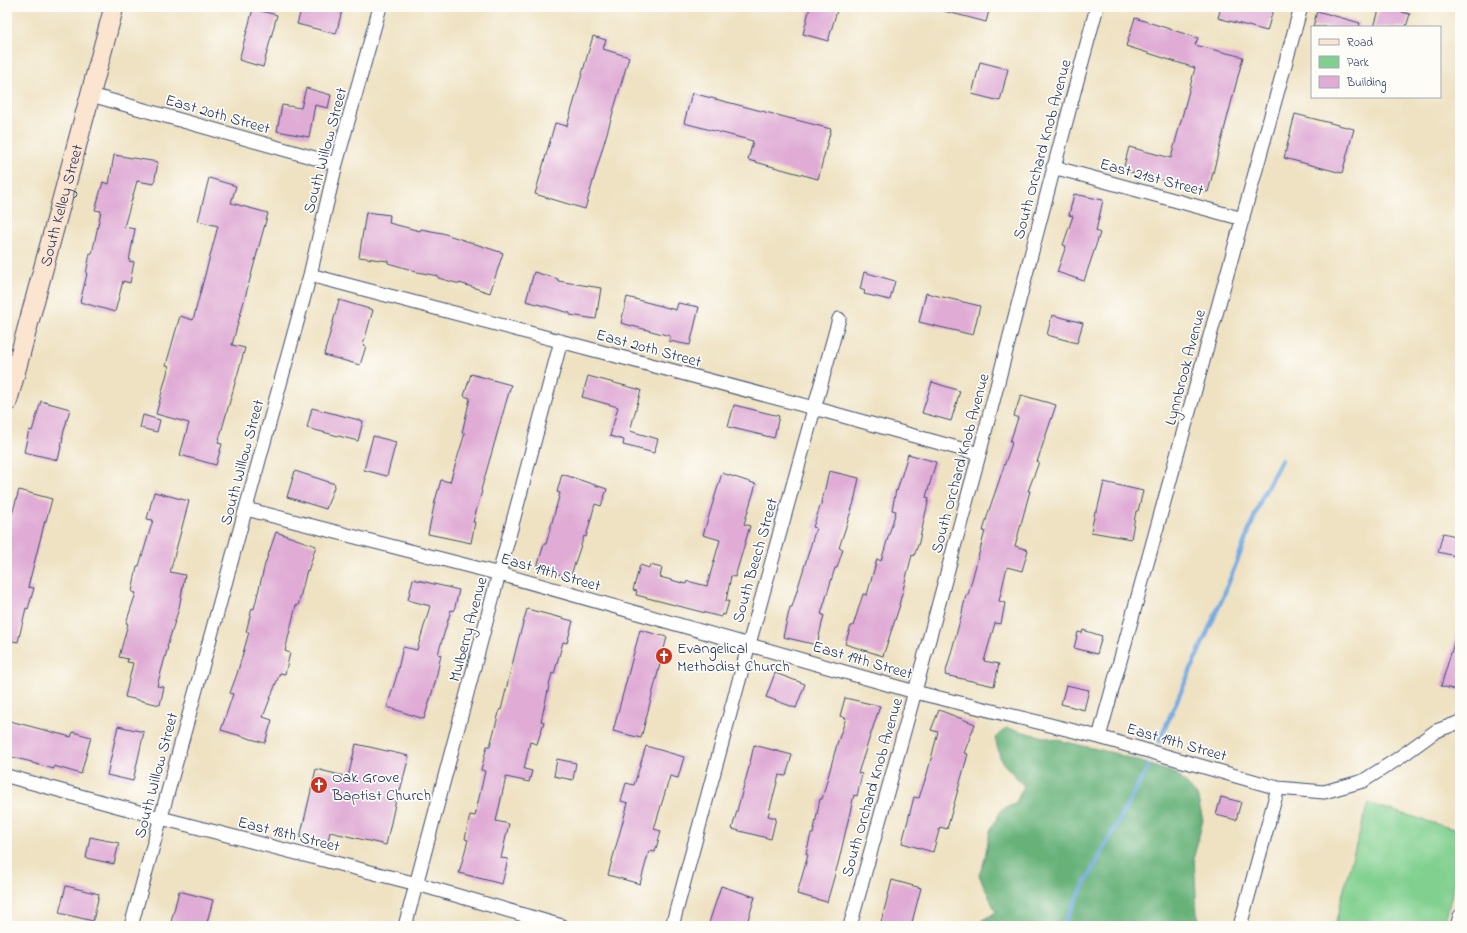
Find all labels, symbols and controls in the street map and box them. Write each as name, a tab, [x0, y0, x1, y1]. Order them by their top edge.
legend	[1311, 26, 1441, 98]
text: Road	[1347, 34, 1373, 52]
text: Park	[1347, 54, 1369, 72]
street label: South Orchard Knob Avenue	[1007, 56, 1079, 242]
text: Building	[1346, 74, 1386, 93]
street label: South Willow Street	[298, 84, 354, 216]
street label: East 20th Street	[162, 88, 273, 142]
street label: South Kelley Street	[34, 141, 91, 269]
street label: East 21st Street	[1097, 153, 1207, 203]
street label: Lynnbrook Avenue	[1159, 306, 1213, 428]
street label: East 20th Street	[593, 323, 704, 375]
street label: South Orchard Knob Avenue	[925, 370, 997, 556]
street label: South Willow Street	[215, 396, 271, 528]
street label: South Beech Street	[727, 495, 785, 626]
street label: East 19th Street	[498, 547, 604, 599]
street label: Mulberry Avenue	[443, 574, 495, 685]
street label: East 19th Street	[810, 635, 916, 687]
place label: Evangelical Methodist Church	[677, 637, 790, 679]
church icon: Evangelical Methodist Church	[654, 646, 674, 666]
street label: South Orchard Knob Avenue	[836, 694, 910, 880]
street label: South Willow Street	[129, 709, 185, 841]
street label: East 19th Street	[1124, 717, 1230, 769]
place label: Oak Grove Baptist Church	[331, 766, 431, 808]
church icon: Oak Grove Baptist Church	[309, 775, 329, 795]
street label: East 18th Street	[235, 811, 343, 859]

